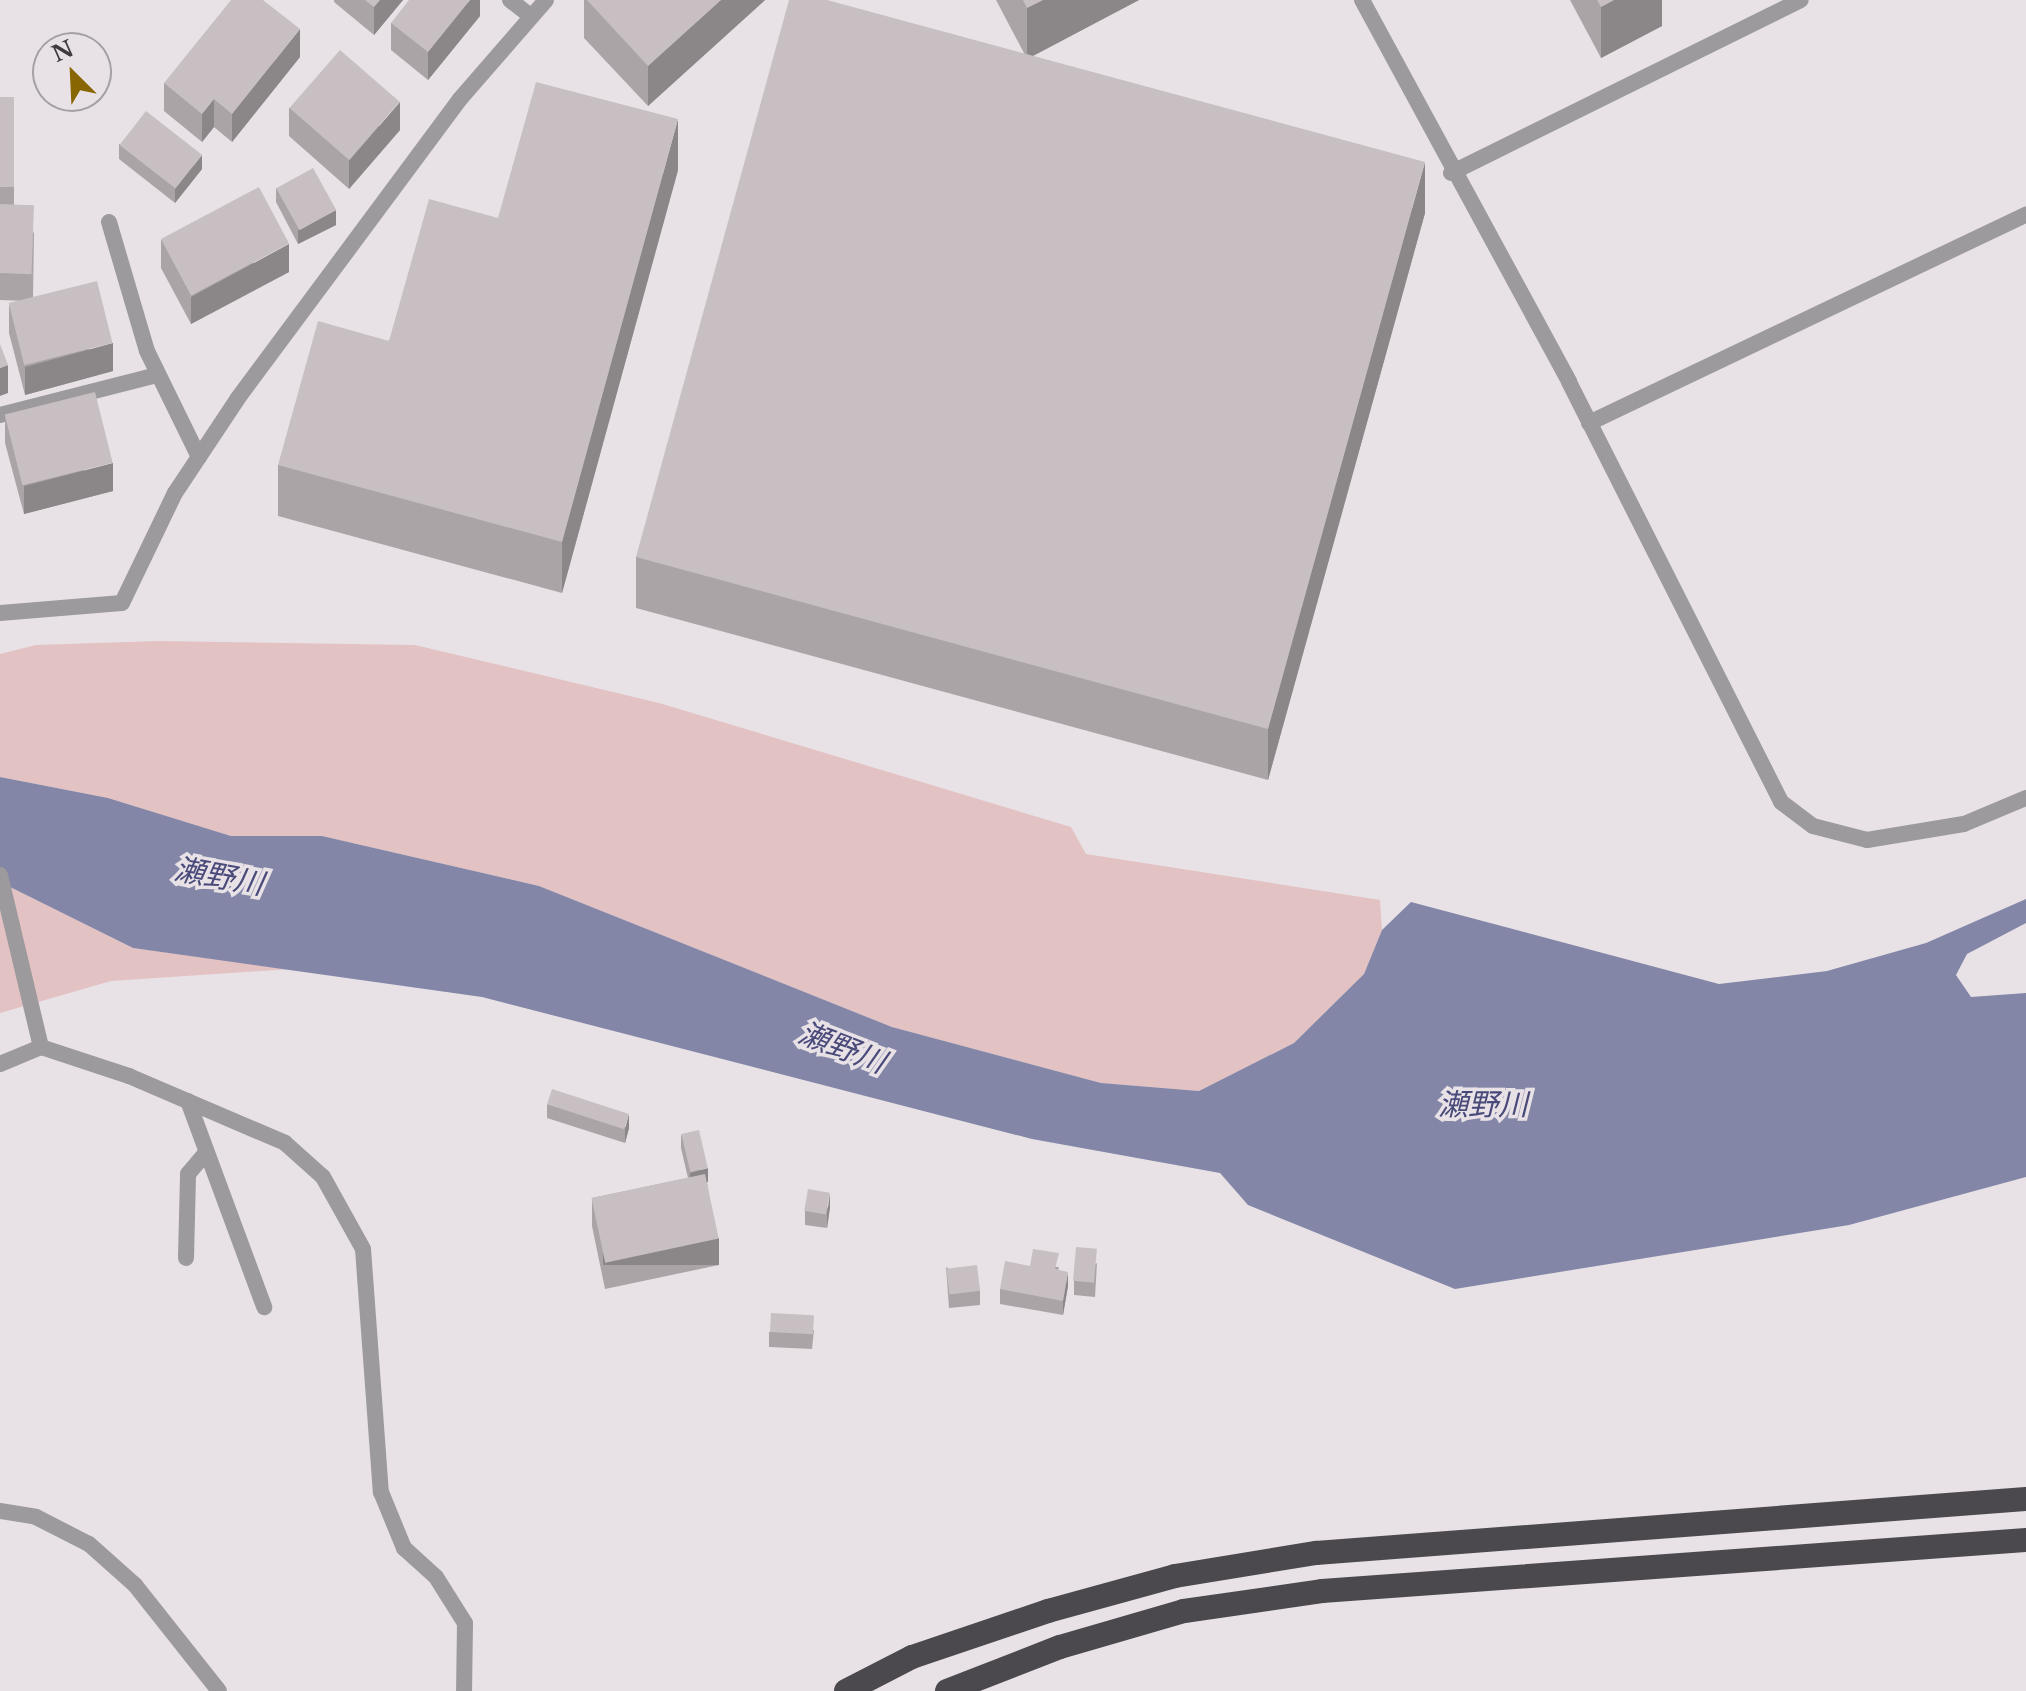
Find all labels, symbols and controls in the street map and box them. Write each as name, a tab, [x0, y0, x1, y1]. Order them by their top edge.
north arrow	[32, 32, 112, 112]
text: N	[48, 35, 78, 68]
water label: 瀬野川	[172, 851, 266, 903]
water label: 瀬野川	[794, 1015, 890, 1081]
water label: 瀬野川	[1438, 1087, 1528, 1123]

